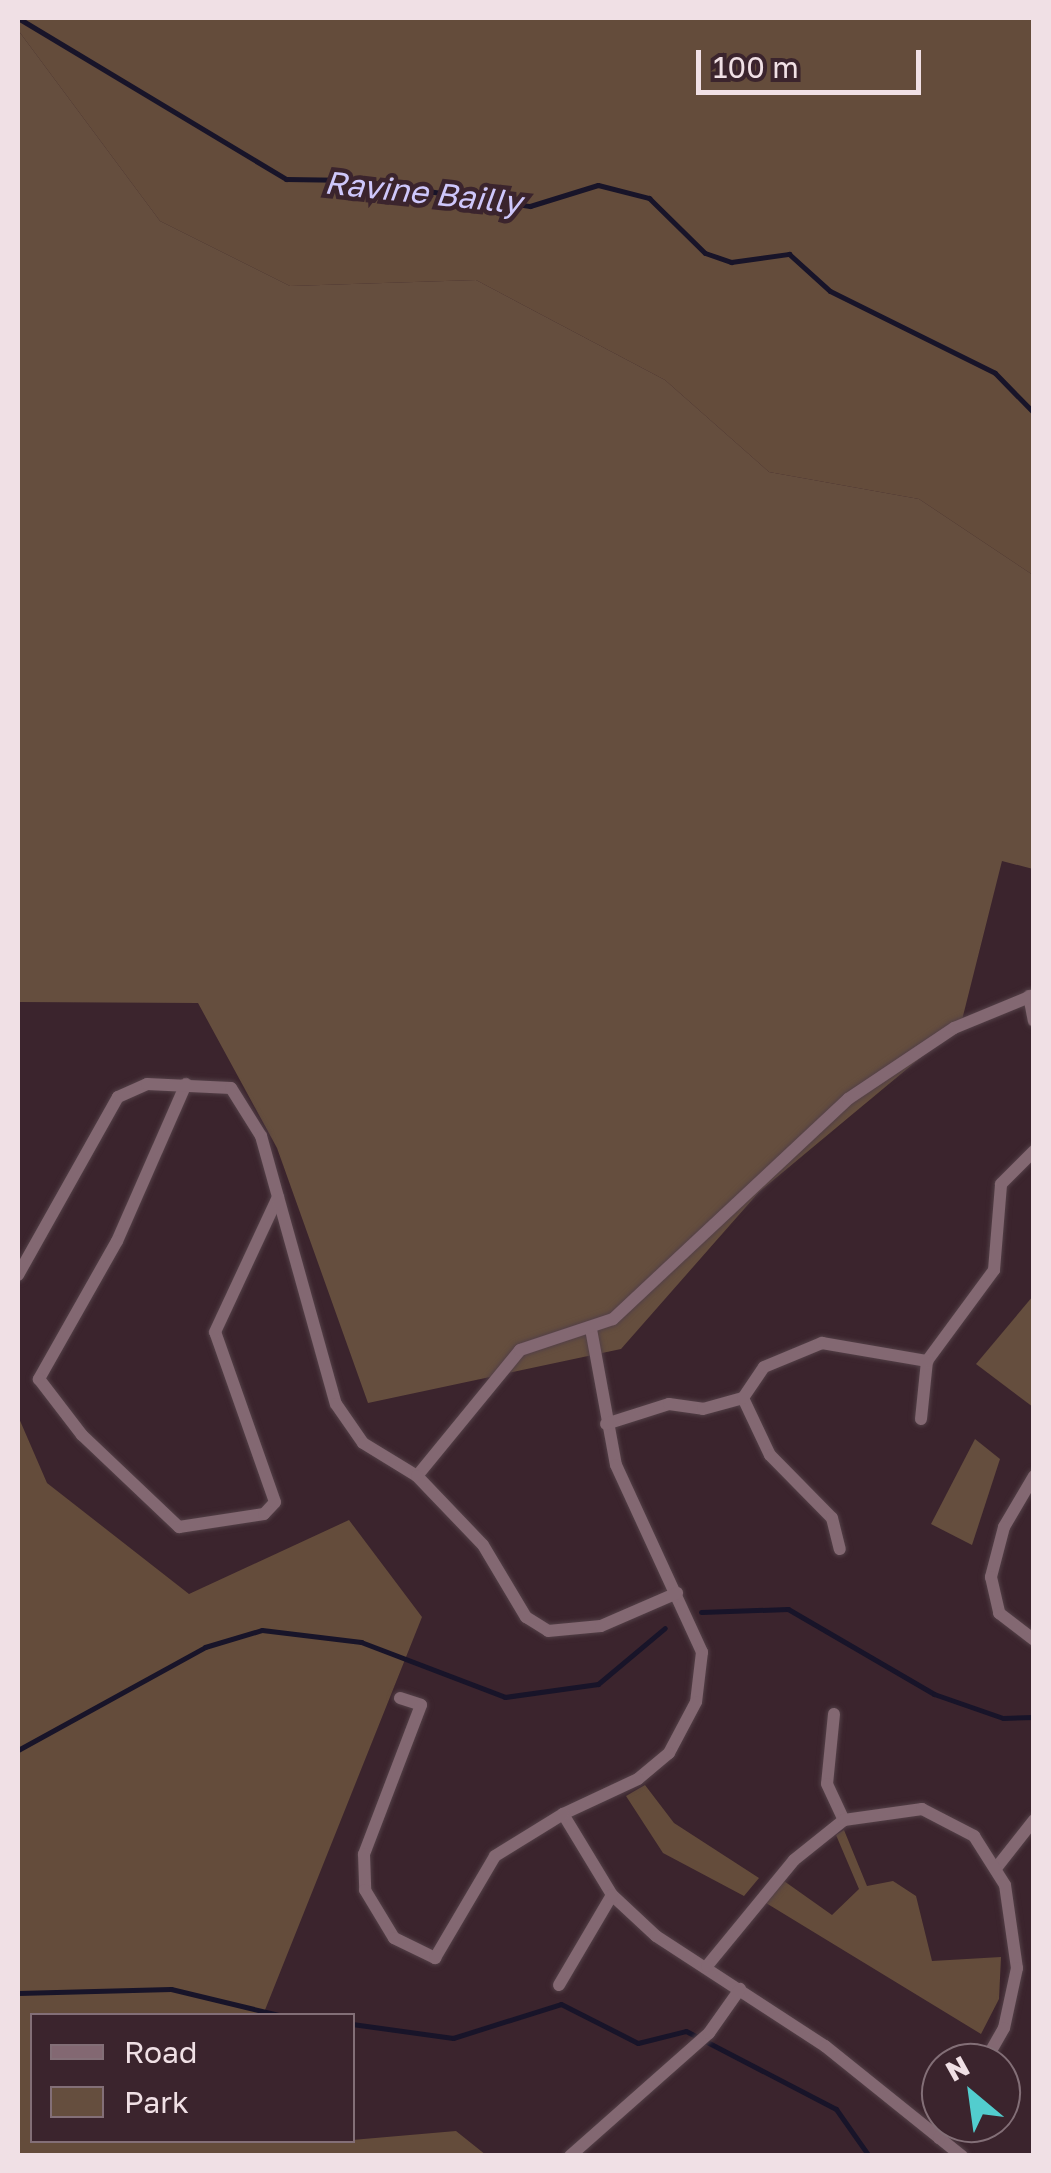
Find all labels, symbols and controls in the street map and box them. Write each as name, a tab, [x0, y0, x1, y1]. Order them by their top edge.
scale bar	[701, 30, 926, 92]
text: 100 m	[713, 49, 799, 85]
water label: Ravine Bailly	[323, 163, 523, 221]
legend	[30, 2013, 355, 2143]
text: Road	[124, 2034, 198, 2070]
north arrow	[921, 2043, 1021, 2143]
text: N	[940, 2048, 974, 2088]
text: Park	[124, 2084, 189, 2120]

